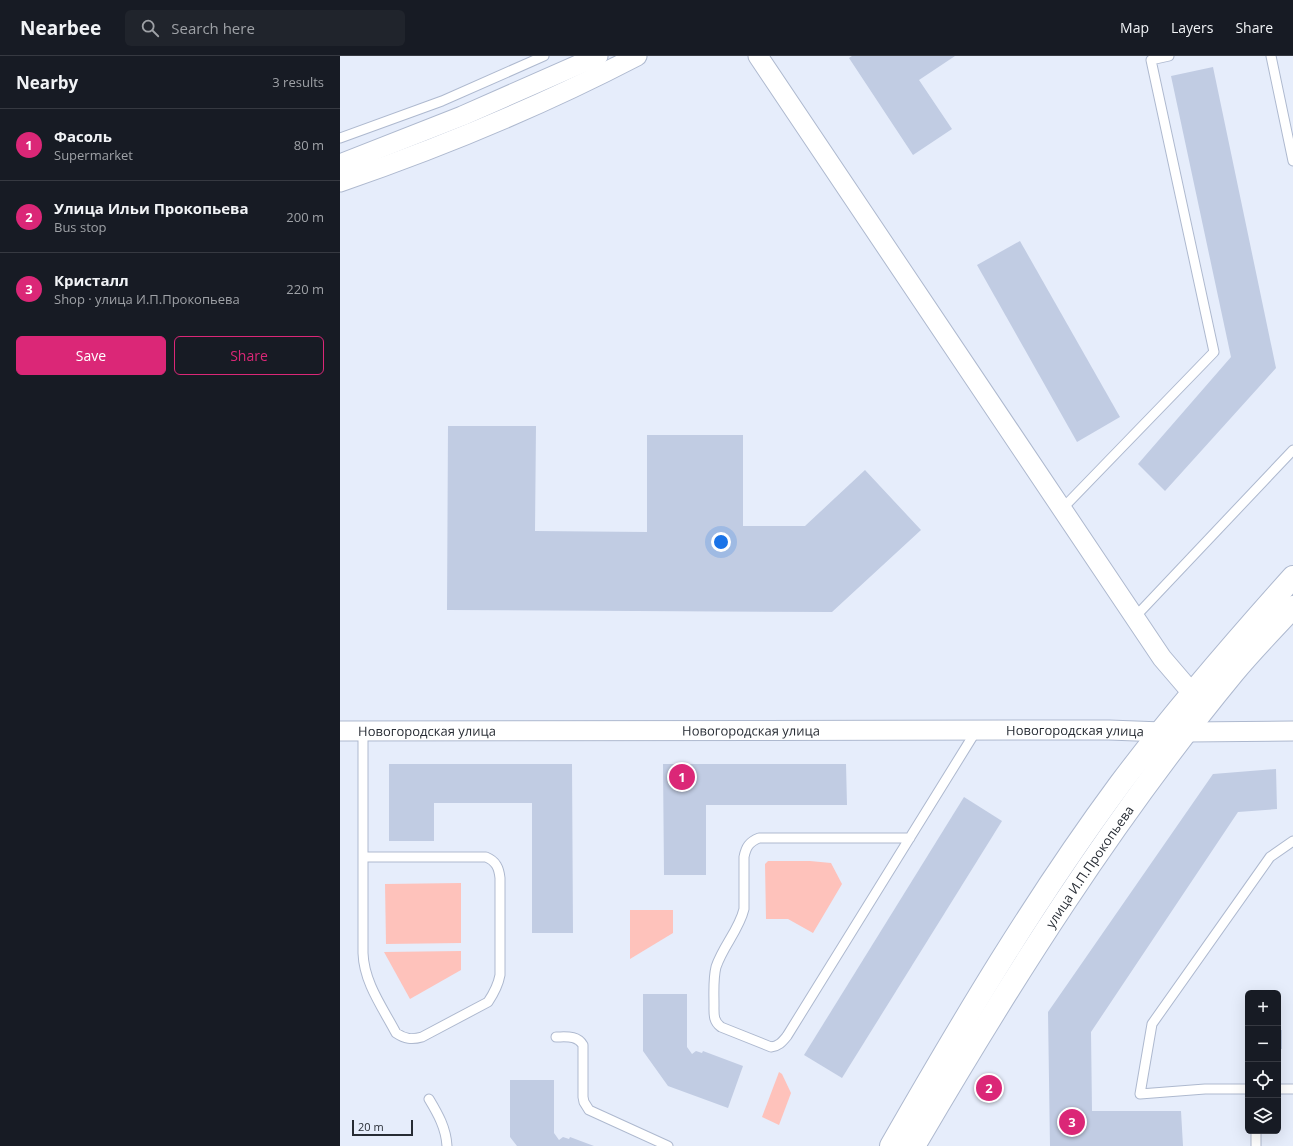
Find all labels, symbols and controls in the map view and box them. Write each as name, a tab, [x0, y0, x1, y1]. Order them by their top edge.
search box	[125, 10, 405, 46]
text: Nearbee	[20, 15, 101, 41]
icon: search	[139, 17, 161, 39]
text: Search here	[171, 18, 255, 38]
text: Map	[1120, 18, 1149, 37]
text: Layers	[1171, 18, 1213, 37]
text: Share	[1235, 18, 1273, 37]
text: Nearby	[16, 71, 78, 94]
text: 3 results	[272, 73, 324, 91]
text: Фасоль	[54, 126, 112, 146]
text: 1	[25, 136, 33, 154]
text: 80 m	[294, 136, 324, 154]
text: Supermarket	[54, 146, 133, 164]
text: Улица Ильи Прокопьева	[54, 198, 249, 218]
text: 2	[25, 208, 33, 226]
text: 200 m	[286, 208, 324, 226]
text: Bus stop	[54, 218, 107, 236]
text: Кристалл	[54, 270, 129, 290]
text: 3	[25, 280, 33, 298]
text: 220 m	[286, 280, 324, 298]
text: Shop · улица И.П.Прокопьева	[54, 290, 240, 308]
button: Save	[16, 336, 166, 375]
button: Share	[174, 336, 324, 375]
your location	[711, 532, 731, 552]
street label: Новогородская улица	[682, 721, 820, 740]
street label: Новогородская улица	[1006, 721, 1144, 740]
street label: Новогородская улица	[358, 722, 496, 740]
pin: 1	[669, 762, 695, 792]
street label: улица И.П.Прокопьева	[1041, 802, 1138, 931]
map controls	[1245, 990, 1281, 1134]
button: +	[1245, 990, 1281, 1026]
button: −	[1245, 1026, 1281, 1062]
button: locate	[1245, 1062, 1281, 1098]
pin: 2	[976, 1073, 1002, 1103]
button: layers	[1245, 1098, 1281, 1134]
pin: 3	[1059, 1107, 1085, 1137]
scale bar	[352, 1118, 413, 1137]
text: 20 m	[358, 1119, 384, 1134]

